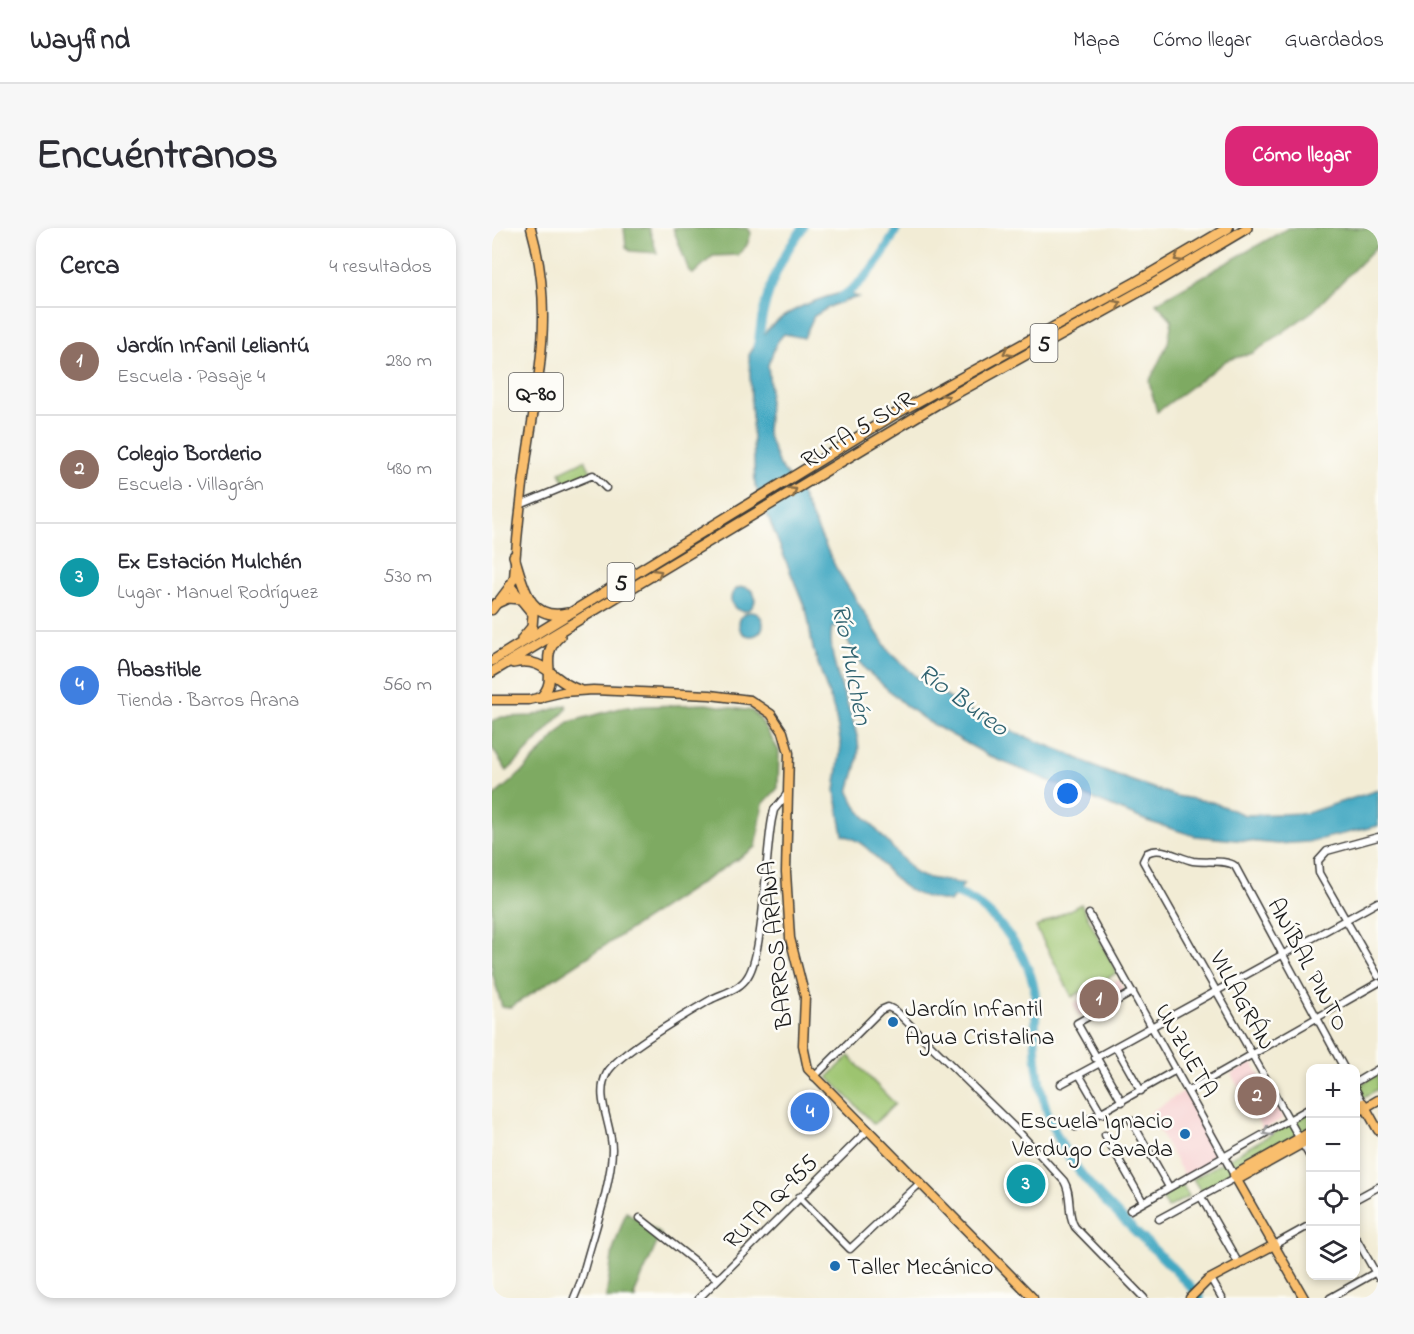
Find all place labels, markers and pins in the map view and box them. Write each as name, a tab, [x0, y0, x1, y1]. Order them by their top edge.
pin: 1	[1080, 976, 1118, 1022]
place label: Jardín Infantil Agua Cristalina	[905, 993, 1055, 1056]
marker: Jardín Infantil Agua Cristalina	[886, 1015, 900, 1029]
pin: 2	[1238, 1074, 1276, 1118]
pin: 4	[790, 1090, 830, 1134]
place label: Escuela Ignacio Verdugo Cavada	[1011, 1105, 1173, 1168]
marker: Escuela Ignacio Verdugo Cavada	[1178, 1127, 1192, 1141]
pin: 3	[1006, 1162, 1046, 1206]
place label: Taller Mecánico	[847, 1251, 993, 1286]
marker: Taller Mecánico	[828, 1259, 842, 1273]

